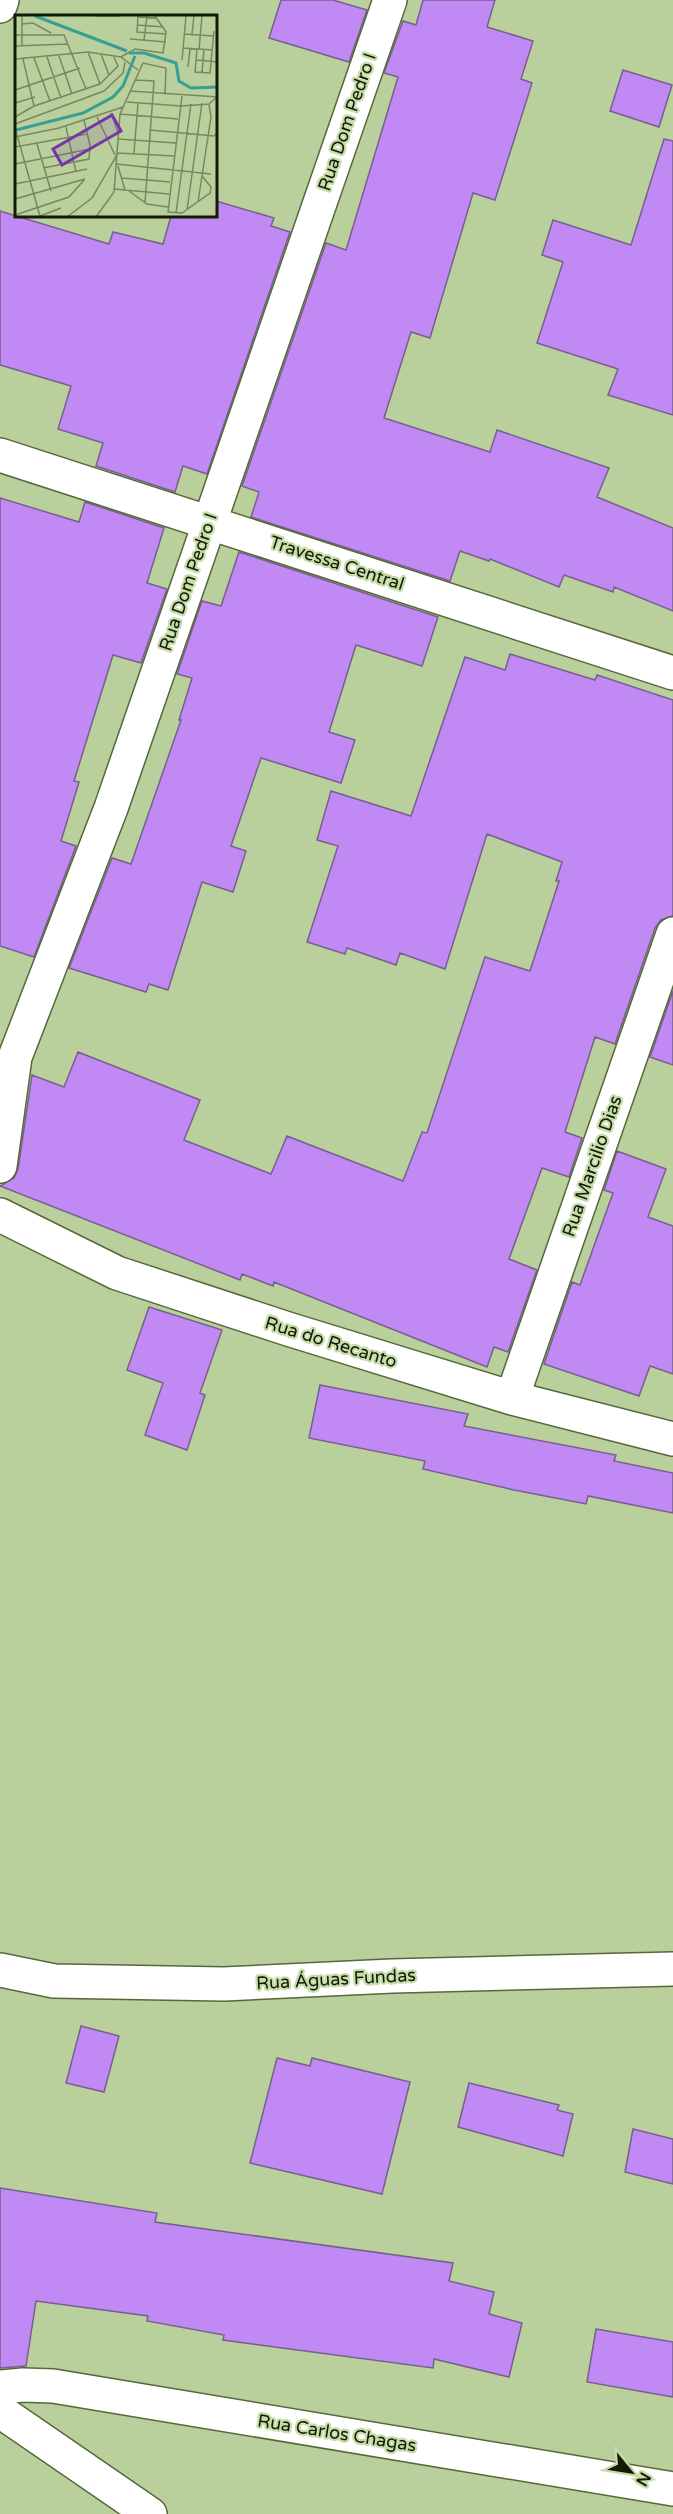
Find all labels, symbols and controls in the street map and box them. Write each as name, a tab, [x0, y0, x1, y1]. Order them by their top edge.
inset map	[15, 15, 218, 218]
street label: Rua Dom Pedro I	[313, 50, 381, 194]
street label: Rua Dom Pedro I	[154, 510, 222, 654]
street label: Travessa Central	[267, 531, 407, 595]
street label: Rua Marcilio Dias	[558, 1092, 626, 1240]
street label: Rua do Recanto	[262, 1311, 400, 1373]
street label: Rua Águas Fundas	[256, 1964, 416, 1994]
street label: Rua Carlos Chagas	[256, 2410, 418, 2456]
north arrow	[601, 2442, 661, 2502]
text: N	[631, 2468, 655, 2490]

